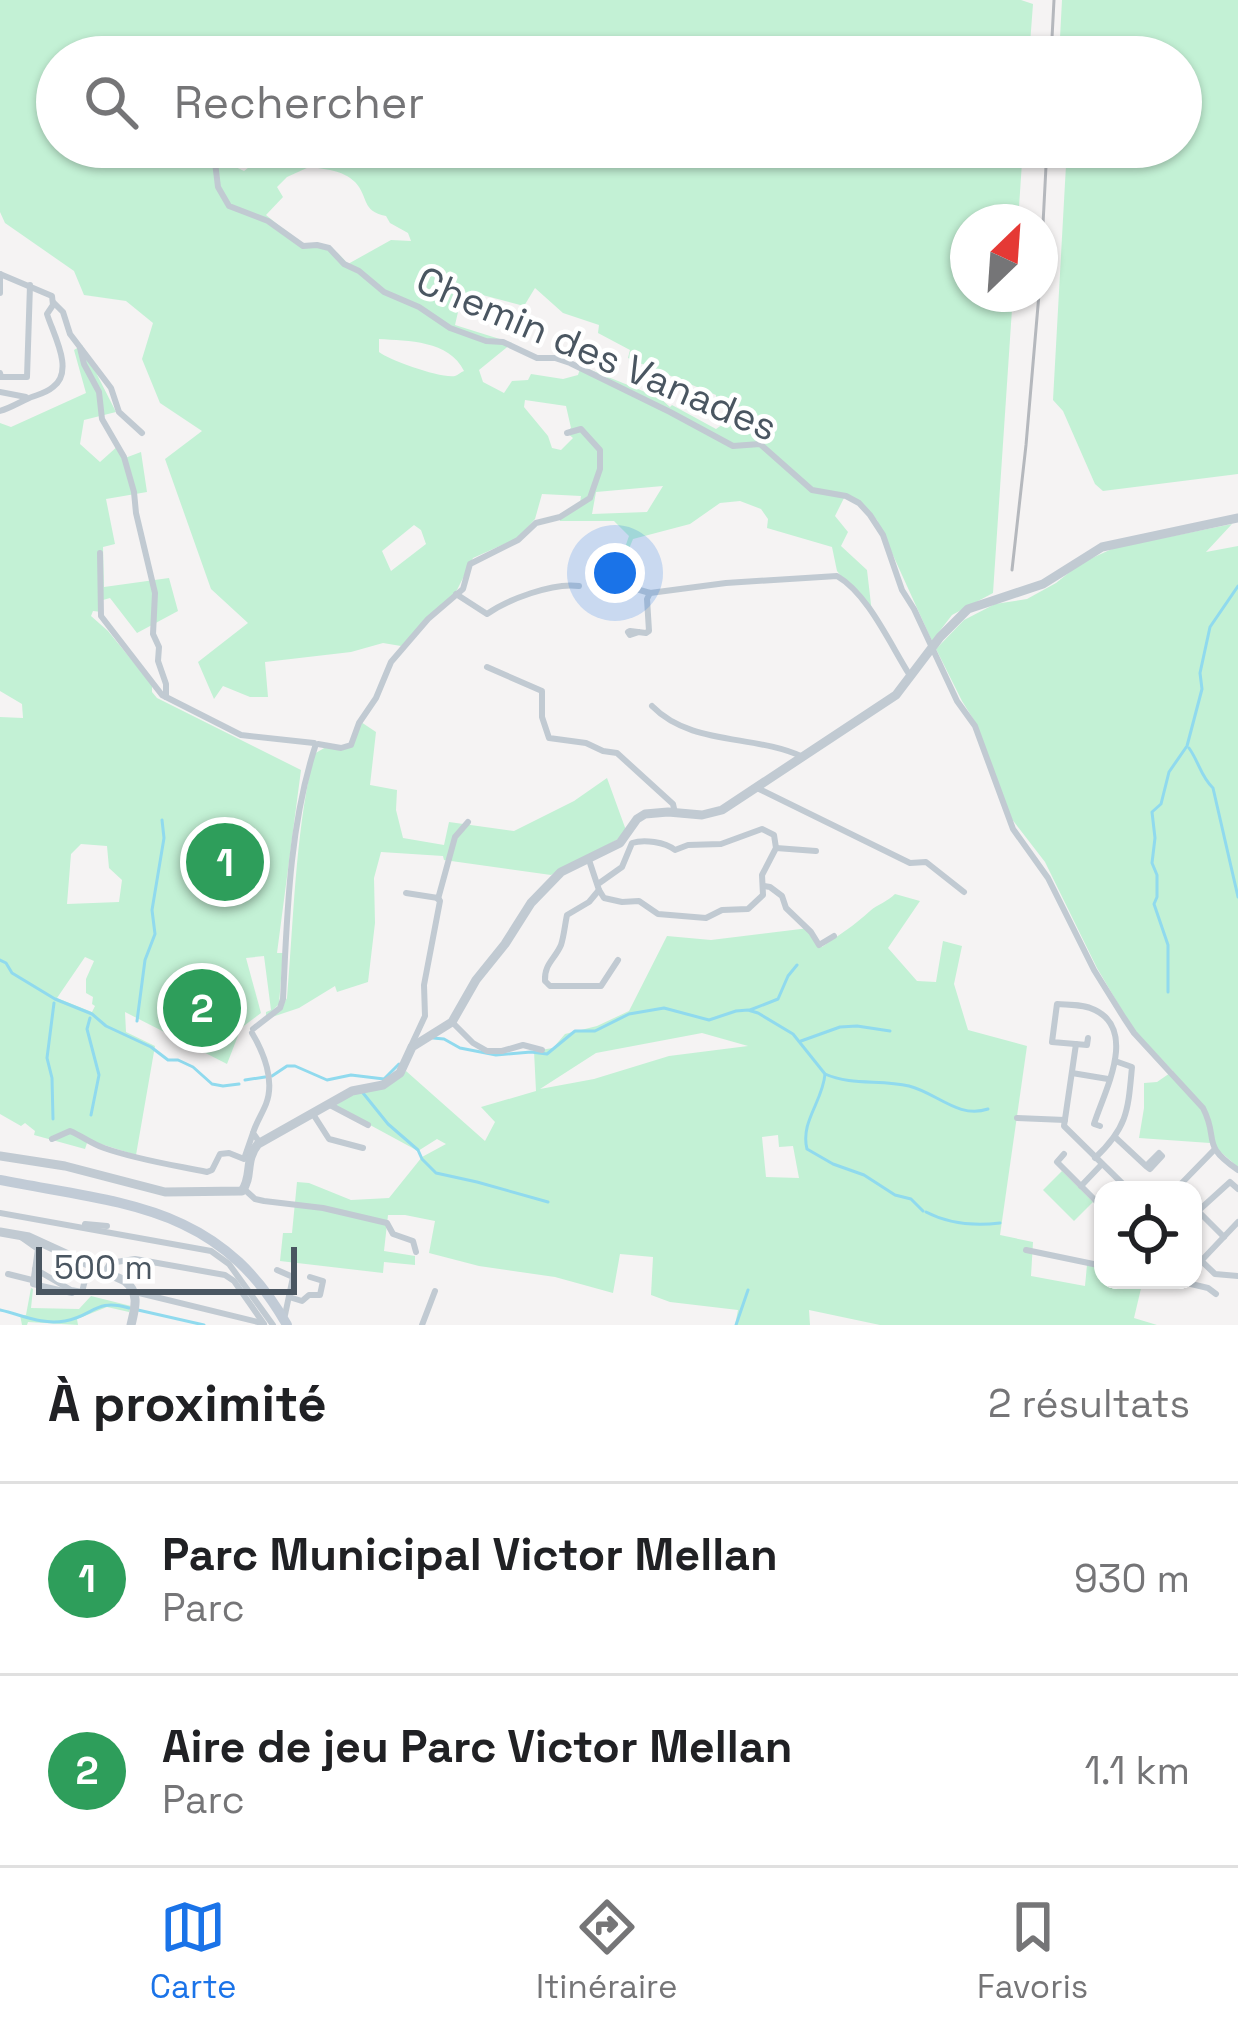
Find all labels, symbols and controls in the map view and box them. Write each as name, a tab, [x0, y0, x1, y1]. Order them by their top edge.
search box	[36, 36, 1202, 168]
icon: search	[78, 69, 144, 135]
text: Rechercher	[174, 74, 424, 131]
north arrow	[950, 204, 1058, 312]
street label: Chemin des Vanades	[409, 255, 785, 452]
your location	[585, 543, 645, 603]
pin: 1	[186, 817, 264, 907]
pin: 2	[163, 963, 241, 1053]
map controls	[1094, 1181, 1202, 1289]
button: locate	[1094, 1181, 1202, 1289]
scale bar	[36, 1241, 297, 1294]
text: 500 m	[54, 1247, 153, 1289]
text: À proximité	[48, 1371, 327, 1436]
text: 2 résultats	[988, 1379, 1190, 1428]
text: Parc Municipal Victor Mellan	[162, 1526, 778, 1583]
text: 1	[78, 1554, 96, 1603]
text: 930 m	[1074, 1554, 1190, 1603]
text: Parc	[162, 1583, 245, 1632]
text: Aire de jeu Parc Victor Mellan	[162, 1718, 792, 1775]
text: 2	[75, 1746, 99, 1795]
text: 1.1 km	[1085, 1746, 1190, 1795]
text: Parc	[162, 1775, 245, 1824]
tab: Carte	[150, 1894, 237, 2008]
tab: Itinéraire	[536, 1894, 678, 2008]
tab: Favoris	[977, 1894, 1088, 2008]

